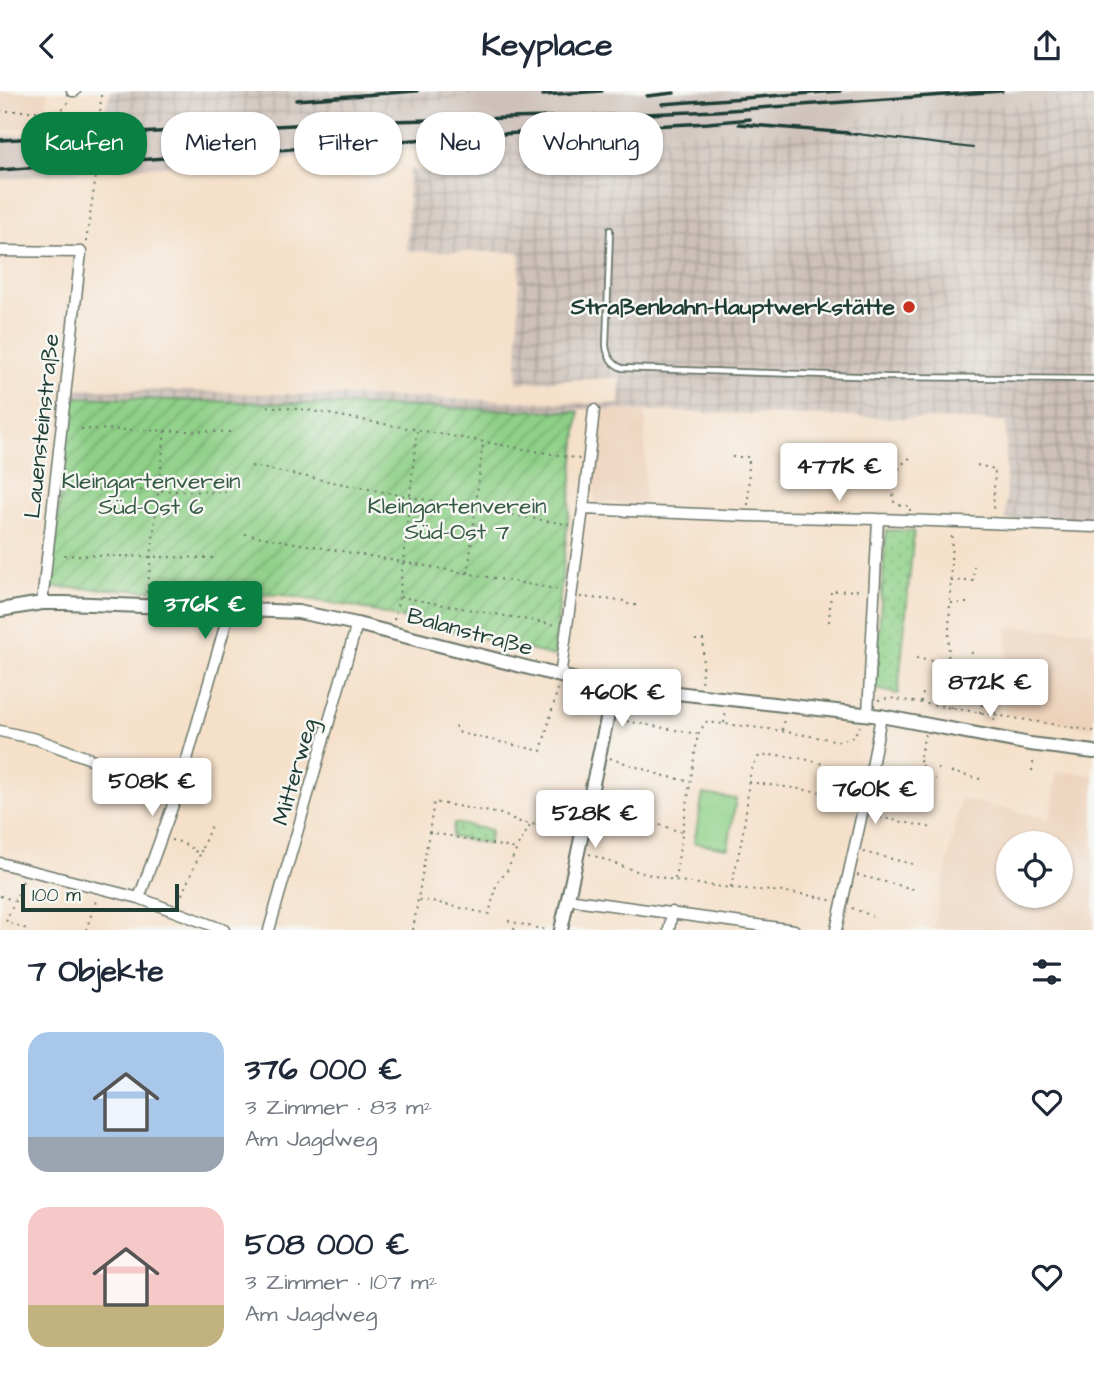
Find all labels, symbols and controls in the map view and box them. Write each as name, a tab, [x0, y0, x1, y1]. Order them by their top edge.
text: Keyplace	[482, 23, 612, 68]
icon: back	[28, 27, 66, 65]
icon: share	[1028, 27, 1066, 65]
chip: Kaufen	[21, 112, 147, 175]
chip: Mieten	[161, 112, 280, 175]
chip: Filter	[294, 112, 402, 175]
chip: Neu	[416, 112, 505, 175]
chip: Wohnung	[519, 112, 663, 175]
place label: Straßenbahn-Hauptwerkstätte	[570, 291, 896, 323]
marker: Straßenbahn-Hauptwerkstätte	[901, 299, 917, 315]
street label: Lauensteinstraße	[16, 332, 68, 520]
pin: 477K €	[782, 443, 896, 503]
text: 477K €	[796, 450, 882, 482]
park label: Kleingartenverein Süd-Ost 6	[62, 465, 240, 523]
park label: Kleingartenverein Süd-Ost 7	[368, 490, 546, 548]
pin: 376K €	[148, 581, 262, 641]
text: 376K €	[164, 588, 246, 620]
street label: Balanstraße	[404, 600, 536, 664]
pin: 872K €	[933, 659, 1047, 719]
text: 872K €	[948, 666, 1032, 698]
pin: 460K €	[565, 669, 679, 729]
text: 460K €	[579, 676, 665, 708]
street label: Mitterweg	[265, 715, 326, 829]
pin: 508K €	[95, 759, 209, 818]
text: 508K €	[108, 765, 196, 797]
pin: 760K €	[818, 767, 932, 826]
text: 760K €	[833, 773, 917, 805]
pin: 528K €	[538, 791, 652, 850]
text: 528K €	[552, 797, 638, 829]
map controls	[996, 831, 1073, 908]
button: locate	[996, 831, 1073, 908]
scale bar	[21, 881, 178, 913]
text: 100 m	[32, 882, 81, 909]
text: 7 Objekte	[28, 951, 164, 993]
icon: filters	[1028, 953, 1066, 991]
text: 376 000 €	[245, 1049, 402, 1091]
icon: home	[84, 1060, 168, 1144]
icon: heart	[1028, 1083, 1066, 1121]
text: 3 Zimmer · 83 m²	[245, 1091, 432, 1123]
text: Am Jagdweg	[245, 1123, 377, 1155]
text: 508 000 €	[245, 1224, 409, 1266]
icon: home	[84, 1235, 168, 1319]
icon: heart	[1028, 1258, 1066, 1296]
text: 3 Zimmer · 107 m²	[245, 1266, 437, 1298]
text: Am Jagdweg	[245, 1298, 377, 1330]

